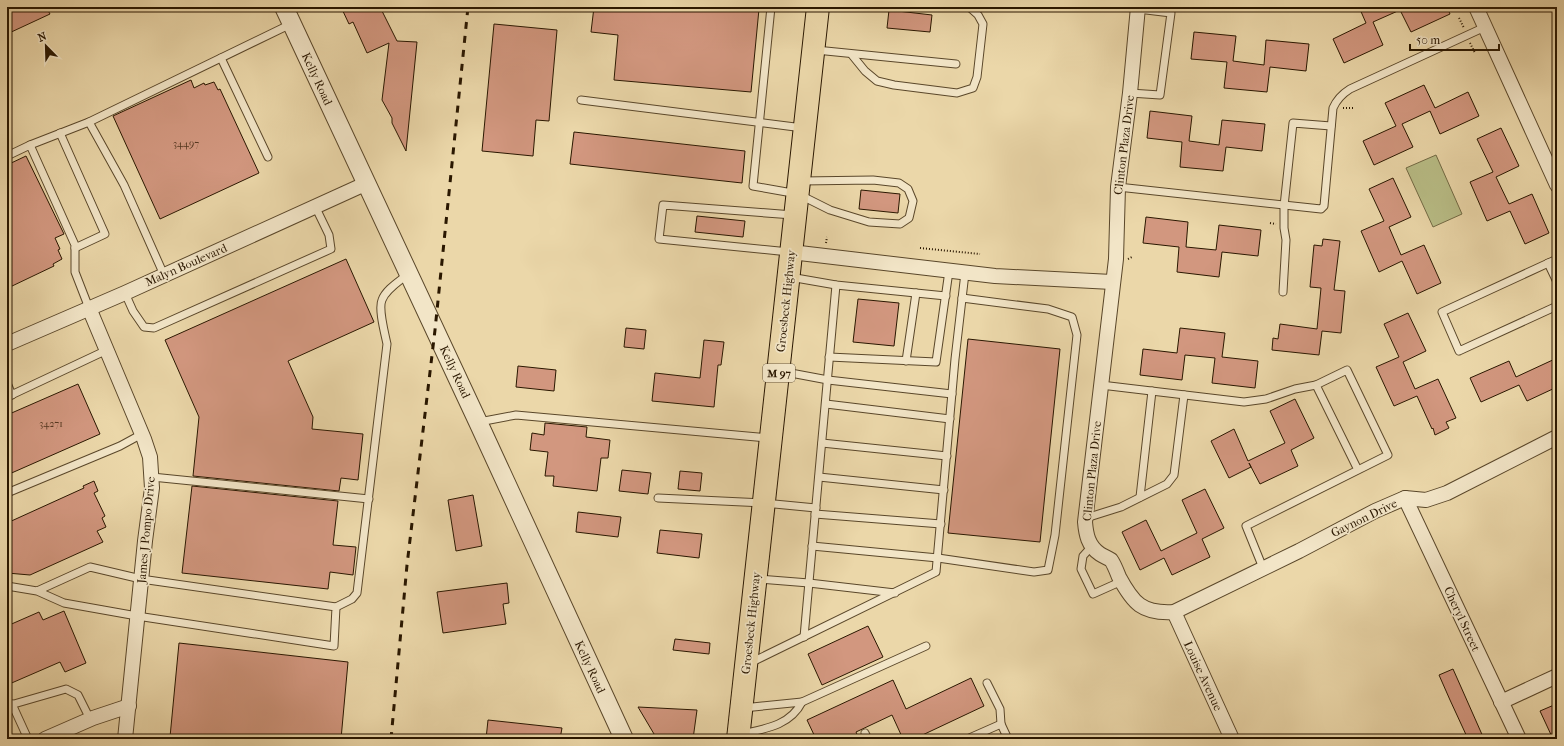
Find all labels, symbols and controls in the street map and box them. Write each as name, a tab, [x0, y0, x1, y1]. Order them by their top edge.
north arrow	[26, 26, 66, 66]
scale bar	[1410, 26, 1499, 52]
text: N	[36, 29, 49, 45]
text: 50 m	[1416, 33, 1440, 47]
street label: Kelly Road	[299, 50, 335, 108]
street label: Clinton Plaza Drive	[1111, 94, 1137, 196]
house number: 34497	[173, 138, 199, 150]
street label: Malyn Boulevard	[143, 241, 229, 289]
street label: Groesbeck Highway	[774, 249, 798, 353]
street label: Kelly Road	[437, 343, 473, 401]
road number: M 97	[763, 364, 795, 382]
house number: 34271	[39, 418, 63, 430]
street label: Clinton Plaza Drive	[1080, 420, 1104, 522]
street label: James J Pompo Drive	[134, 476, 158, 585]
street label: Gaynon Drive	[1329, 496, 1399, 540]
street label: Groesbeck Highway	[739, 571, 763, 675]
street label: Cheryl Street	[1441, 584, 1483, 654]
street label: Kelly Road	[572, 638, 608, 696]
street label: Louise Avenue	[1181, 639, 1225, 713]

